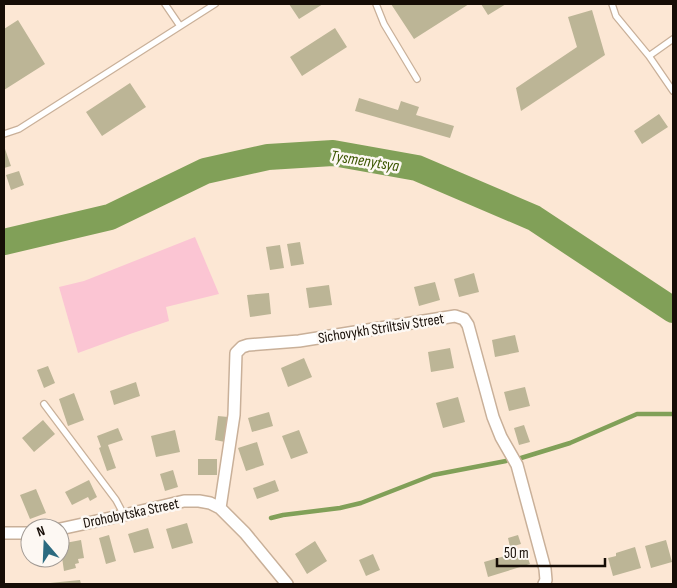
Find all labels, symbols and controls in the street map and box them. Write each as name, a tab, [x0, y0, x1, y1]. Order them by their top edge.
water label: Tysmenytsya	[329, 147, 401, 176]
street label: Sichovykh Striltsiv Street	[317, 309, 446, 348]
street label: Drohobytska Street	[81, 494, 181, 533]
north arrow	[20, 518, 70, 568]
text: N	[35, 522, 47, 540]
scale bar	[497, 536, 604, 568]
text: 50 m	[504, 544, 529, 563]

